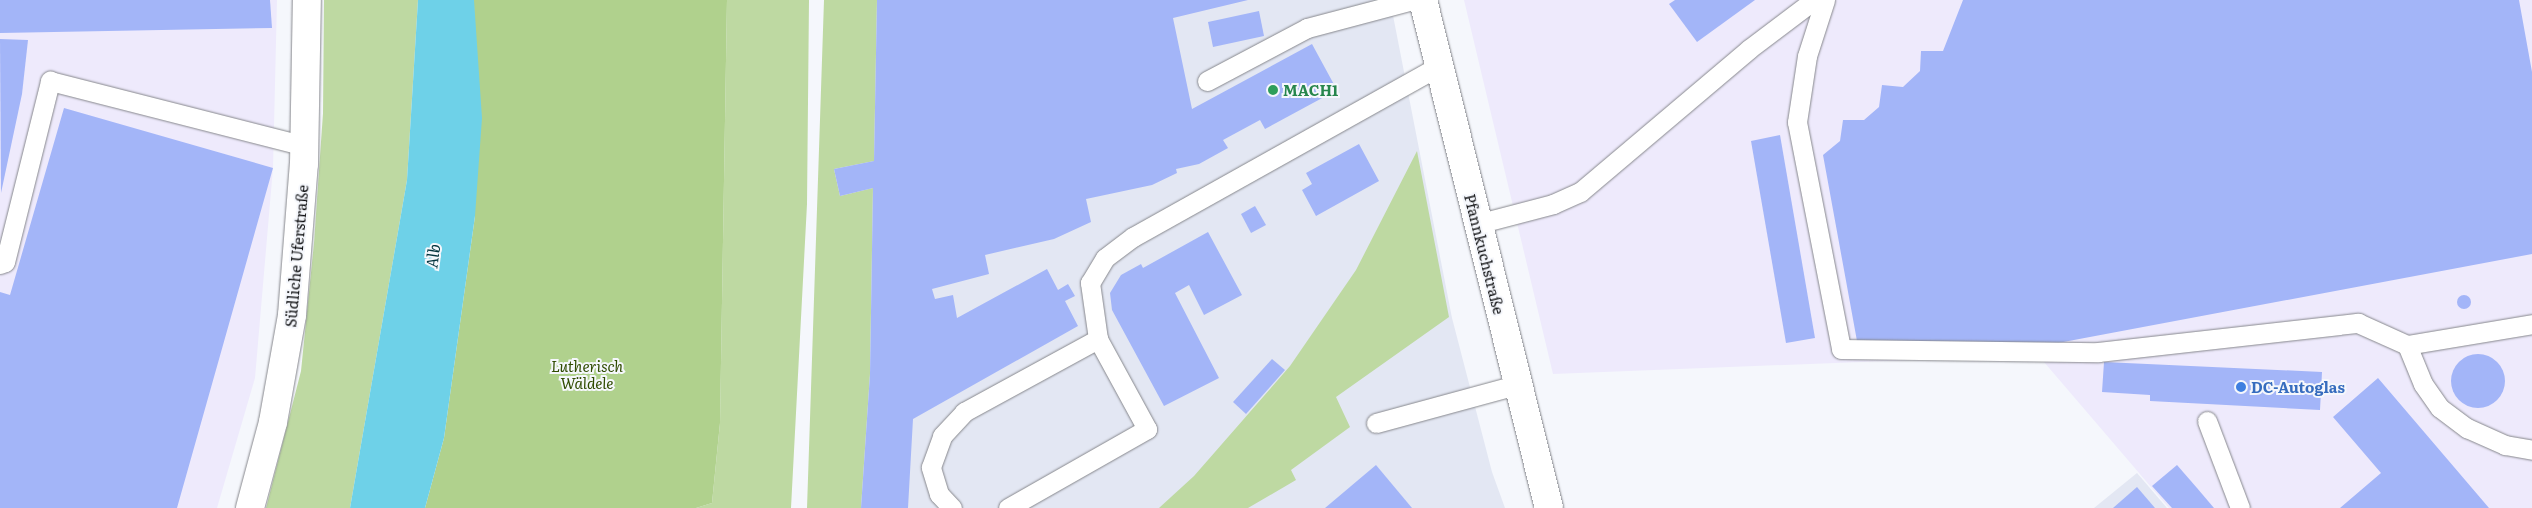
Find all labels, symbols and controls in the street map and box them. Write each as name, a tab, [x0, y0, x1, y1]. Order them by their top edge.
place label: MACH1	[1283, 81, 1338, 99]
marker: MACH1	[1267, 84, 1279, 96]
street label: Südliche Uferstraße	[281, 184, 311, 328]
street label: Pfannkuchstraße	[1461, 192, 1509, 316]
water label: Alb	[421, 243, 443, 269]
park label: Lutherisch Wäldele	[551, 356, 623, 391]
place label: DC-Autoglas	[2251, 378, 2345, 396]
marker: DC-Autoglas	[2235, 381, 2247, 393]

